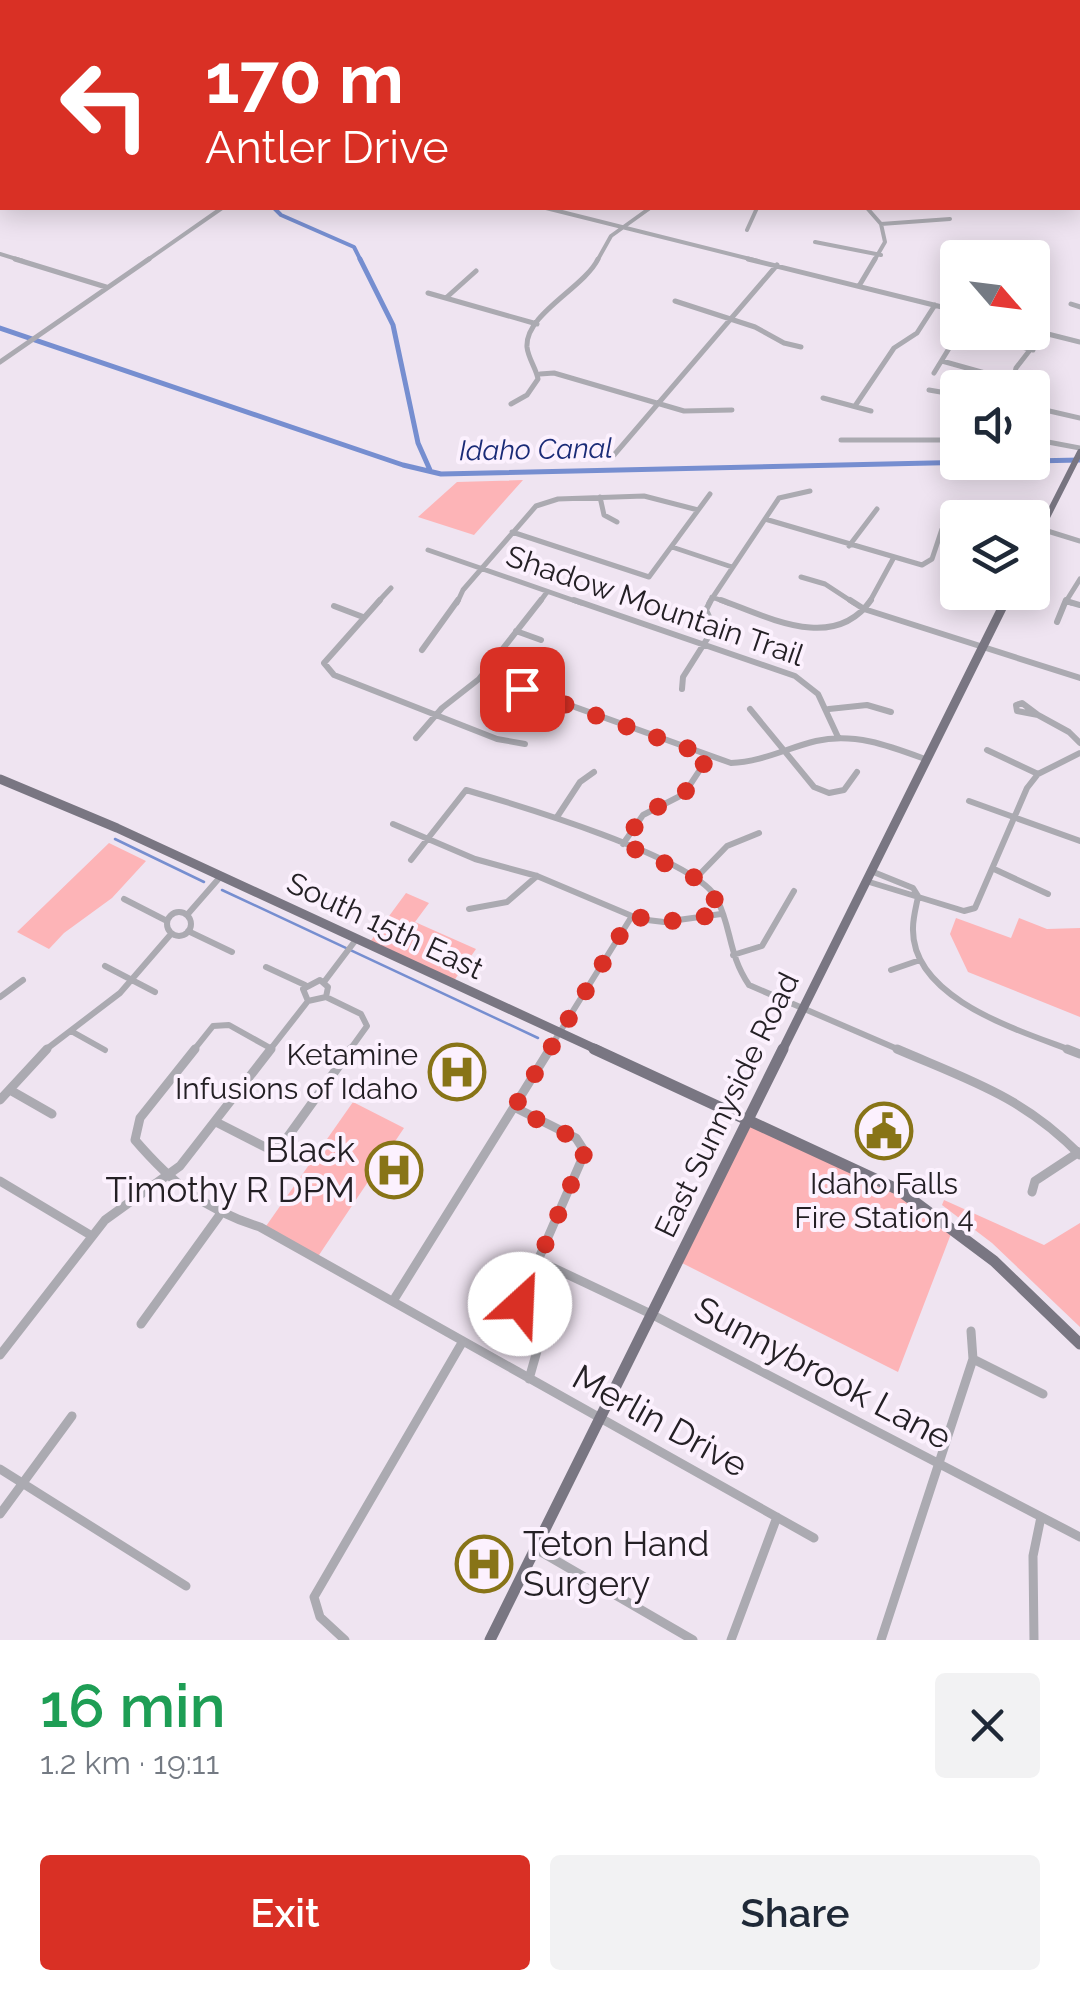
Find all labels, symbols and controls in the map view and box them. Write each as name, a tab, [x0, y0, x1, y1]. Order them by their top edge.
text: 170 m	[205, 37, 404, 119]
icon: left	[40, 40, 170, 170]
text: Antler Drive	[205, 121, 449, 174]
north arrow	[940, 240, 1050, 350]
map controls	[940, 240, 1050, 610]
button: sound	[940, 370, 1050, 480]
water label: Idaho Canal	[459, 432, 613, 467]
button: layers	[940, 500, 1050, 610]
street label: Shadow Mountain Trail	[502, 538, 809, 673]
pin	[480, 647, 565, 732]
icon: arrive	[495, 662, 550, 717]
street label: South 15th East	[282, 865, 489, 986]
street label: East Sunnyside Road	[647, 967, 806, 1243]
place label: Ketamine Infusions of Idaho	[175, 1037, 418, 1106]
hospital icon: Ketamine Infusions of Idaho	[427, 1042, 487, 1102]
public building icon: Idaho Falls Fire Station 4	[854, 1101, 914, 1161]
place label: Black Timothy R DPM	[105, 1129, 355, 1210]
hospital icon: Black Timothy R DPM	[364, 1140, 424, 1200]
place label: Idaho Falls Fire Station 4	[794, 1166, 974, 1235]
position arrow	[468, 1252, 572, 1356]
street label: Sunnybrook Lane	[688, 1288, 958, 1457]
street label: Merlin Drive	[566, 1356, 755, 1485]
place label: Teton Hand Surgery	[523, 1523, 709, 1604]
hospital icon: Teton Hand Surgery	[454, 1534, 514, 1594]
text: 16 min	[40, 1671, 225, 1741]
button: close	[935, 1673, 1040, 1778]
text: 1.2 km · 19:11	[40, 1744, 219, 1781]
button: Exit	[40, 1855, 530, 1970]
button: Share	[550, 1855, 1040, 1970]

